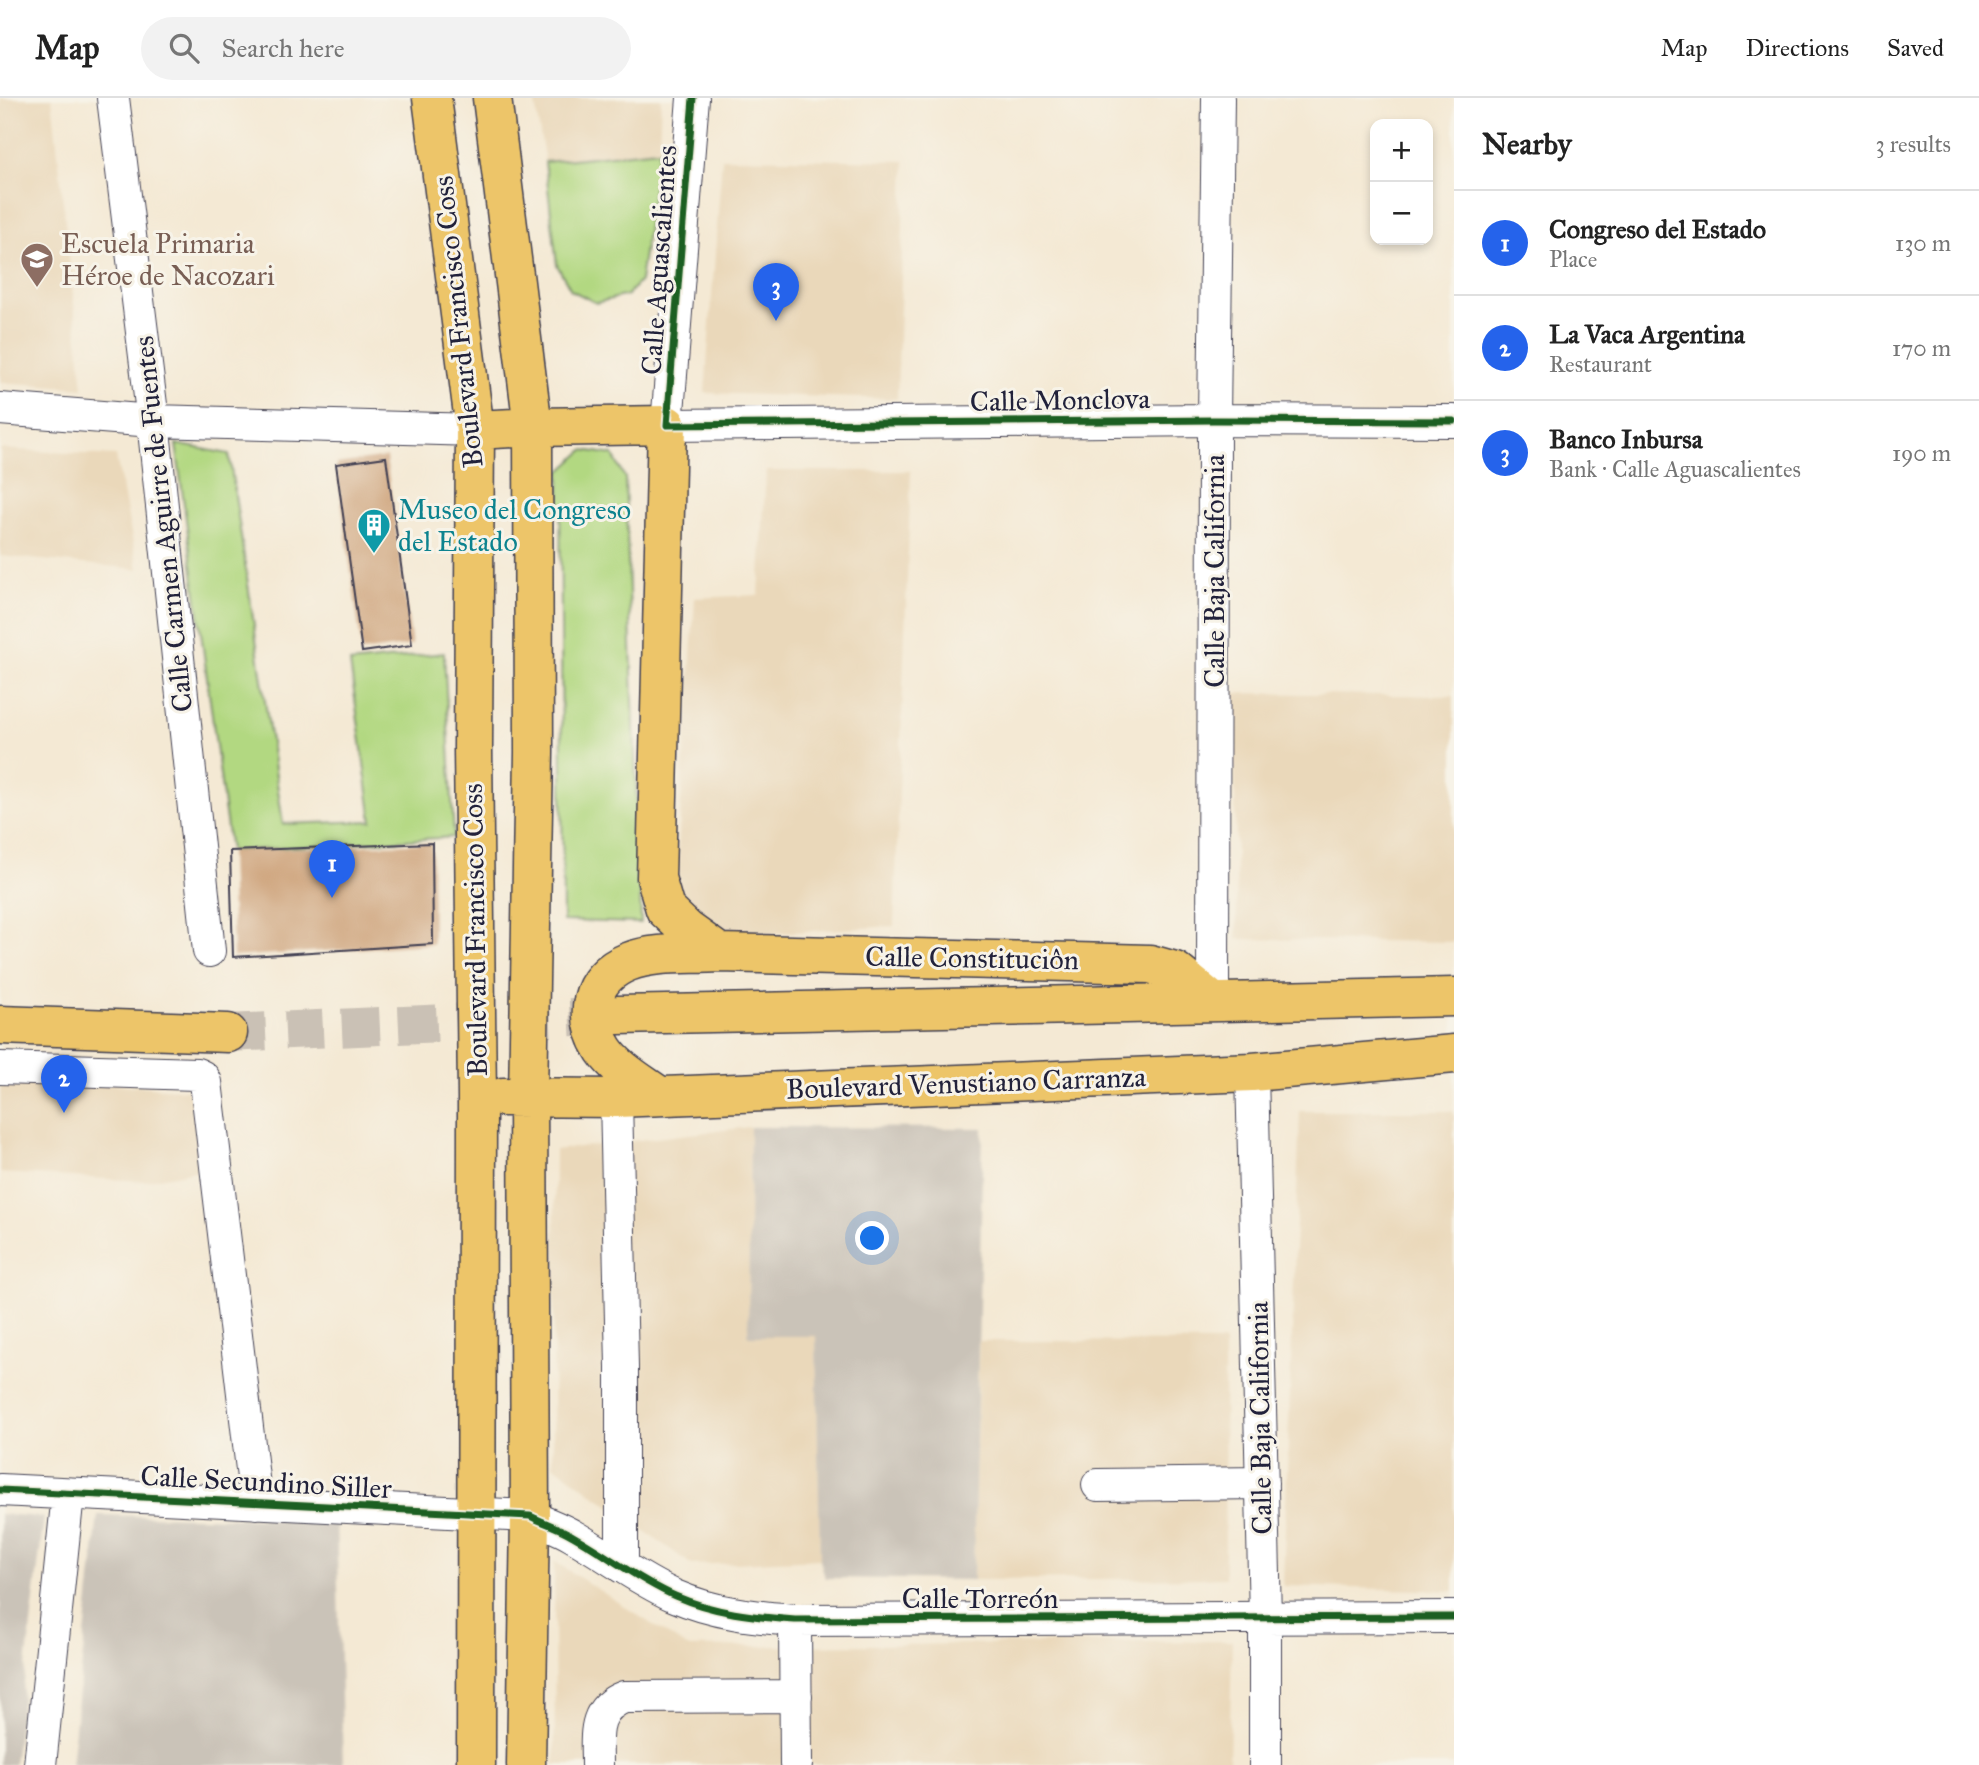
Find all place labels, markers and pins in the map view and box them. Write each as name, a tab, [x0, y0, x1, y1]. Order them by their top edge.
place label: Escuela Primaria Héroe de Nacozari	[61, 226, 275, 293]
school or university icon: Escuela Primaria Héroe de Nacozari	[18, 240, 56, 289]
pin: 3	[753, 263, 799, 321]
place label: Museo del Congreso del Estado	[398, 492, 631, 559]
building icon: Museo del Congreso del Estado	[355, 506, 393, 555]
pin: 1	[309, 840, 355, 898]
pin: 2	[41, 1055, 87, 1113]

